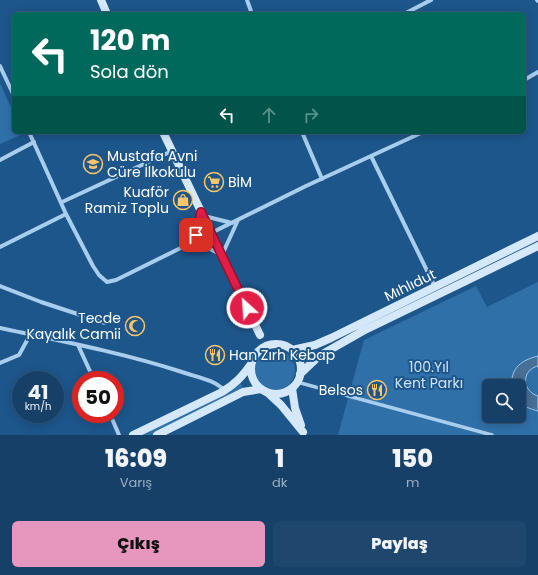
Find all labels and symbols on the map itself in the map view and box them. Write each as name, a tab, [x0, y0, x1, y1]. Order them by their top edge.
place label: Mustafa Avni Cüre İlkokulu	[107, 146, 197, 182]
school or university icon: Mustafa Avni Cüre İlkokulu	[82, 153, 104, 175]
supermarket icon: BİM	[203, 171, 225, 193]
place label: BİM	[228, 172, 252, 192]
place label: Kuaför Ramiz Toplu	[85, 182, 169, 218]
shop icon: Kuaför Ramiz Toplu	[172, 189, 194, 211]
pin	[179, 218, 213, 252]
street label: Mıhlıdut	[381, 264, 439, 306]
position arrow	[226, 287, 268, 329]
place label: Tecde Kayalık Camii	[26, 308, 121, 344]
mosque icon: Tecde Kayalık Camii	[124, 315, 146, 337]
restaurant icon: Han Zırh Kebap	[204, 344, 226, 366]
place label: Han Zırh Kebap	[229, 345, 335, 365]
park label: 100.Yıl Kent Parkı	[395, 357, 463, 393]
speed limit sign: 50	[72, 371, 124, 423]
restaurant icon: Belsos	[366, 379, 388, 401]
place label: Belsos	[319, 380, 363, 400]

